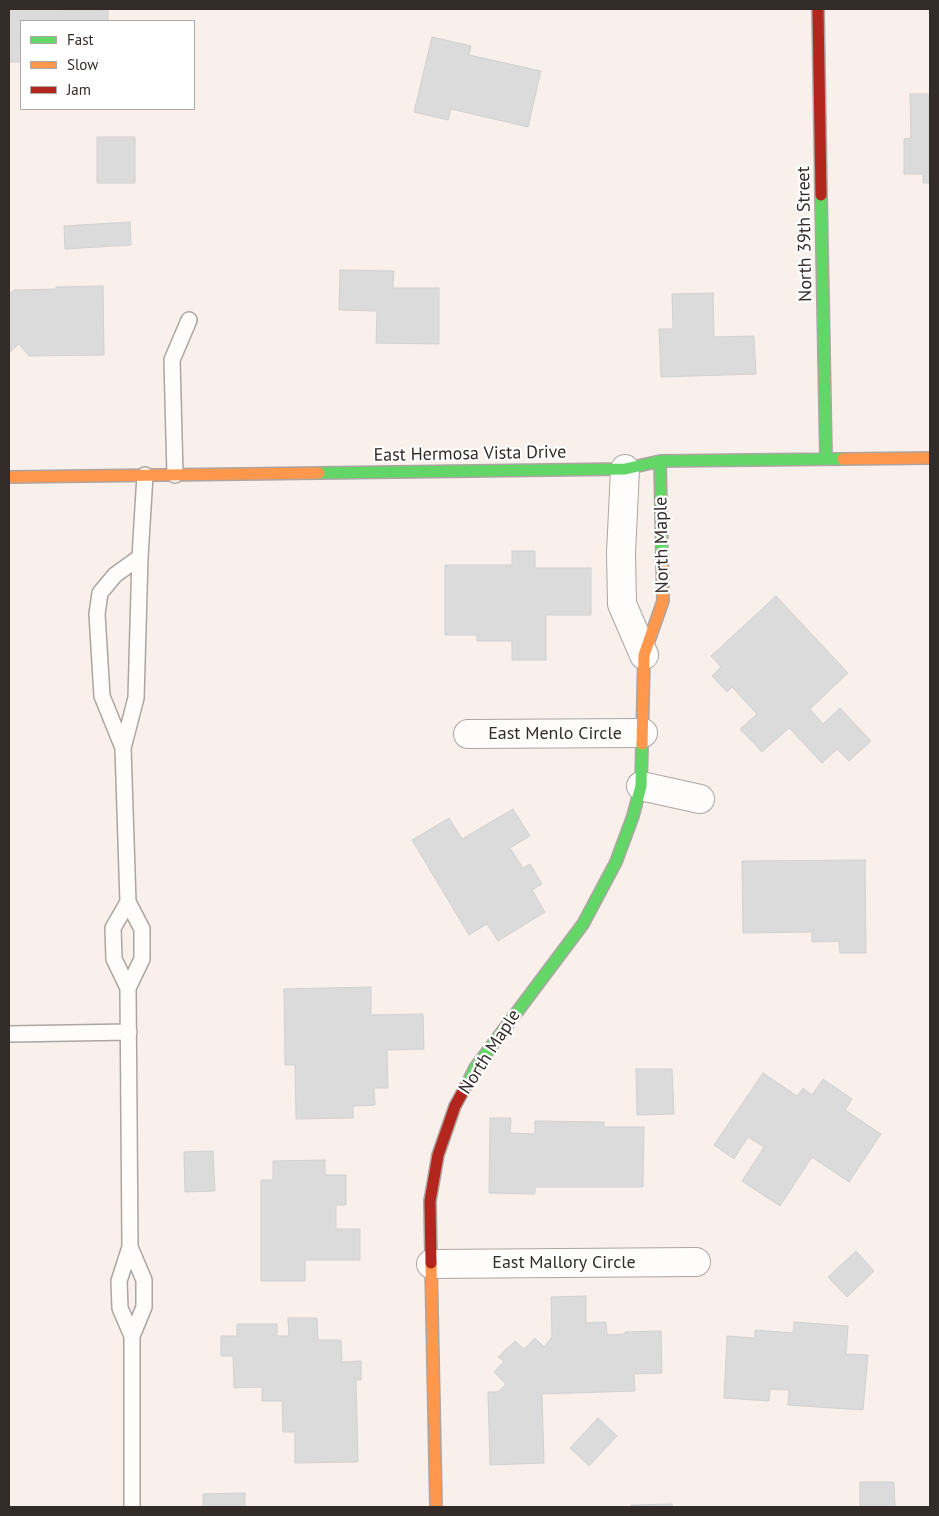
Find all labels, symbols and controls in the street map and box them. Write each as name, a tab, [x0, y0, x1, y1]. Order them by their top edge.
legend	[20, 20, 195, 110]
text: Fast	[67, 30, 94, 49]
text: Slow	[67, 55, 98, 74]
text: Jam	[67, 80, 91, 99]
street label: North 39th Street	[793, 166, 817, 302]
street label: East Hermosa Vista Drive	[373, 442, 567, 466]
street label: North Maple	[650, 497, 674, 593]
street label: East Menlo Circle	[488, 723, 622, 745]
street label: North Maple	[455, 1006, 525, 1098]
street label: East Mallory Circle	[492, 1252, 636, 1274]

